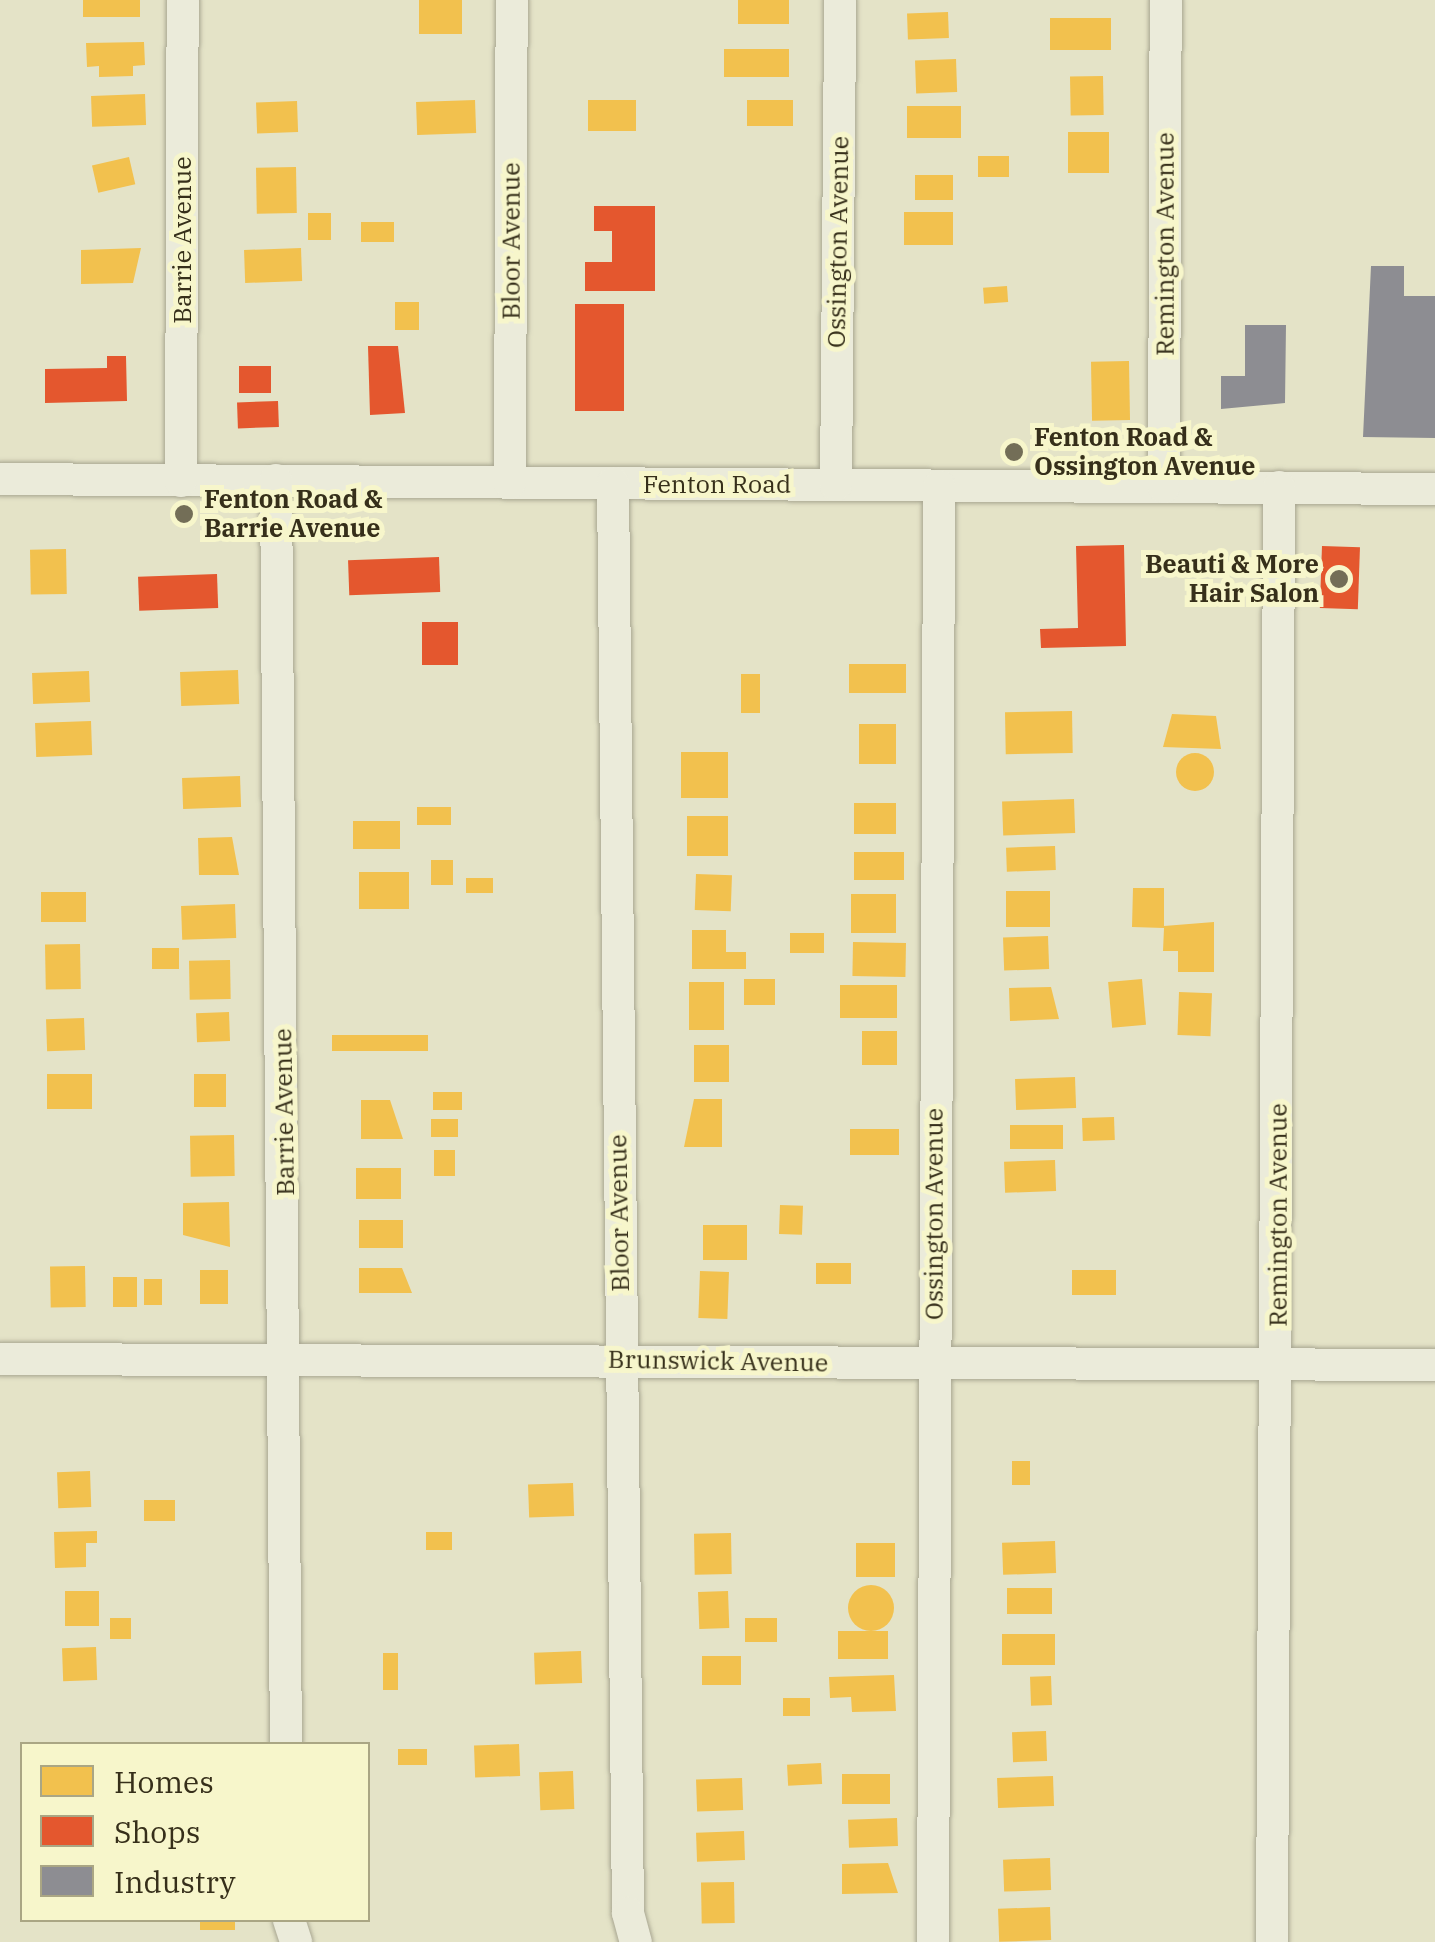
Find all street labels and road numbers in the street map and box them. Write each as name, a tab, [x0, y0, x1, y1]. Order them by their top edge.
street label: Remington Avenue	[1150, 132, 1180, 356]
street label: Ossington Avenue	[821, 136, 855, 348]
street label: Barrie Avenue	[167, 156, 197, 324]
street label: Bloor Avenue	[496, 162, 526, 320]
street label: Fenton Road	[643, 469, 791, 499]
street label: Barrie Avenue	[268, 1028, 300, 1196]
street label: Remington Avenue	[1263, 1103, 1293, 1327]
street label: Ossington Avenue	[919, 1108, 949, 1320]
street label: Bloor Avenue	[603, 1134, 635, 1292]
street label: Brunswick Avenue	[608, 1344, 828, 1378]

